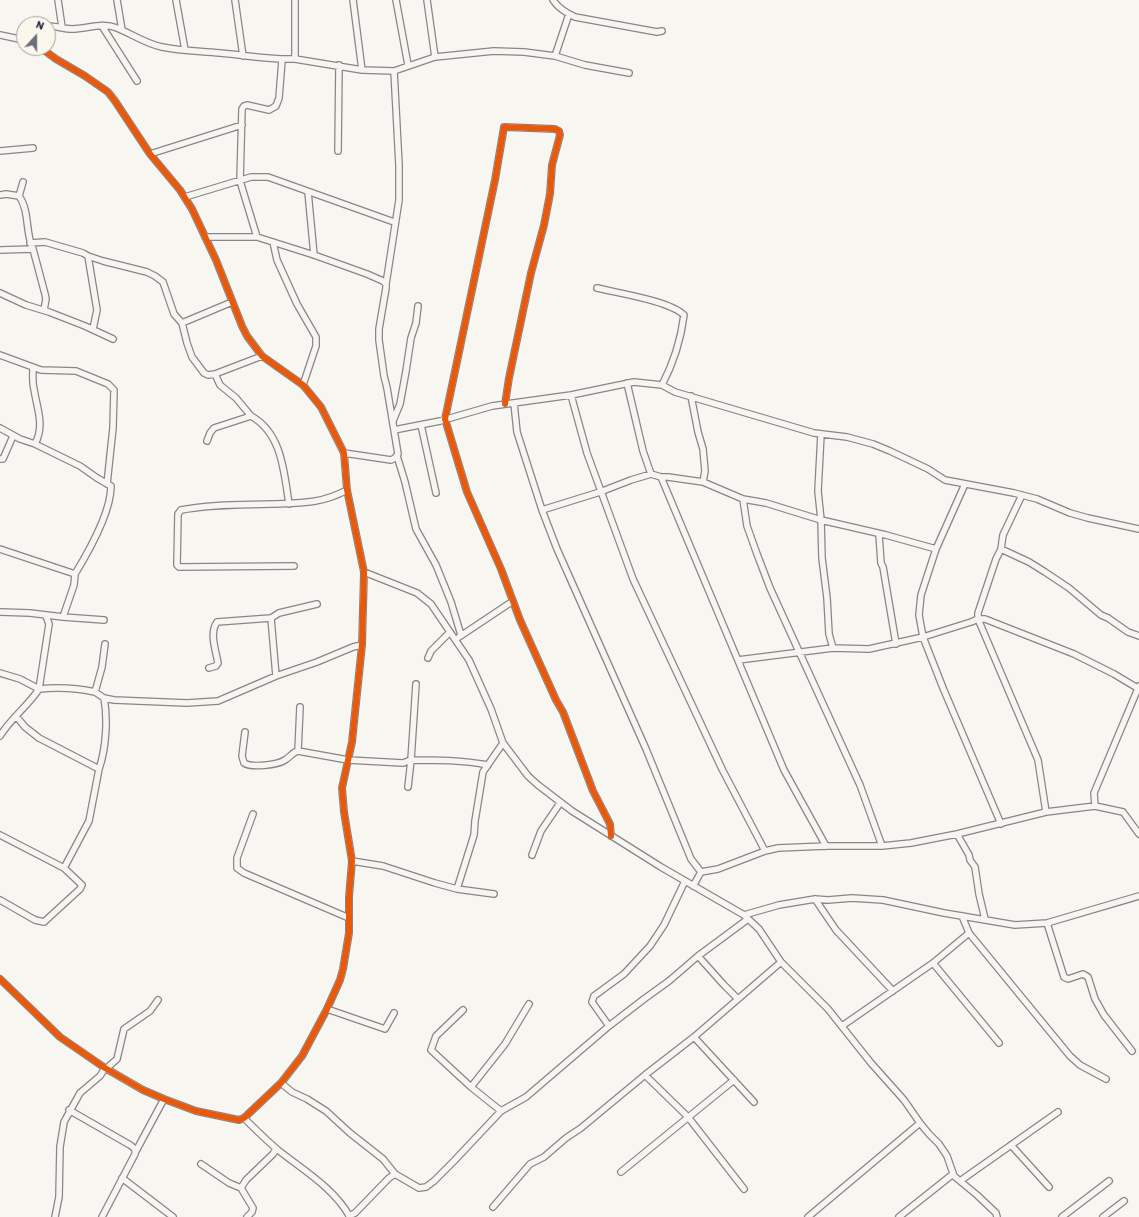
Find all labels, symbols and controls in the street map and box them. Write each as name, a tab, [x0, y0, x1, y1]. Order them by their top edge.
north arrow	[16, 16, 56, 56]
text: N	[34, 18, 46, 33]

